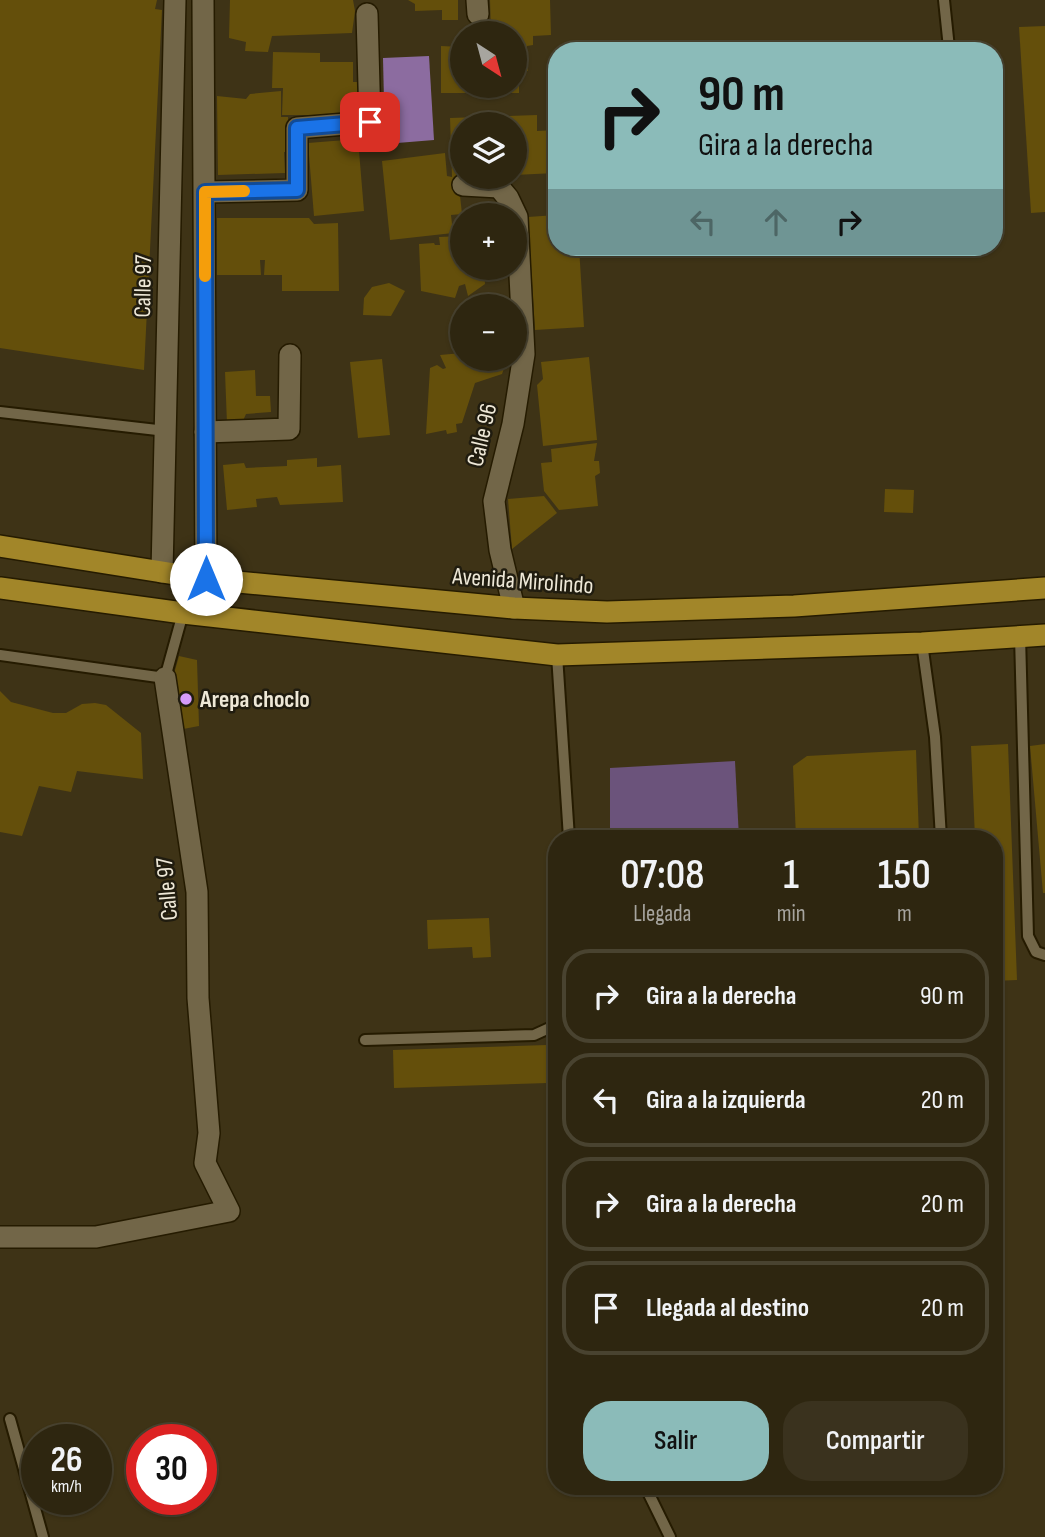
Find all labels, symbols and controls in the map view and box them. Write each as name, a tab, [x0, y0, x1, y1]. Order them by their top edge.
north arrow	[450, 21, 527, 98]
map controls	[450, 21, 527, 371]
text: 90 m	[698, 66, 785, 125]
icon: right	[583, 70, 674, 161]
pin	[340, 92, 400, 152]
icon: arrive	[351, 103, 389, 141]
button: layers	[450, 112, 527, 189]
text: Gira a la derecha	[698, 126, 873, 165]
button: +	[450, 203, 527, 280]
icon: left	[684, 203, 722, 241]
icon: ahead	[757, 203, 795, 241]
icon: right	[830, 203, 868, 241]
street label: Calle 97	[128, 254, 158, 318]
button: −	[450, 294, 527, 371]
street label: Calle 96	[461, 401, 503, 469]
position arrow	[169, 542, 243, 616]
street label: Avenida Mirolindo	[450, 562, 595, 600]
place label: Arepa choclo	[199, 685, 310, 714]
marker: Arepa choclo	[178, 691, 194, 707]
text: 07:08	[620, 850, 705, 901]
text: 1	[783, 850, 799, 901]
text: 150	[878, 850, 931, 901]
street label: Calle 97	[150, 856, 184, 922]
text: Llegada	[633, 900, 691, 928]
text: min	[777, 900, 806, 928]
text: m	[897, 900, 912, 928]
icon: right	[587, 977, 625, 1015]
text: Gira a la derecha	[646, 981, 796, 1012]
text: 90 m	[920, 981, 964, 1012]
icon: left	[587, 1081, 625, 1119]
text: Gira a la izquierda	[646, 1085, 806, 1116]
text: 20 m	[921, 1085, 964, 1116]
icon: right	[587, 1185, 625, 1223]
text: Gira a la derecha	[646, 1189, 796, 1220]
text: 20 m	[921, 1189, 964, 1220]
icon: arrive	[587, 1289, 625, 1327]
text: Llegada al destino	[646, 1293, 809, 1324]
text: 20 m	[921, 1293, 964, 1324]
button: Salir	[583, 1401, 769, 1481]
button: Compartir	[783, 1401, 968, 1481]
speed limit sign: 30	[126, 1424, 217, 1515]
text: 26	[51, 1439, 82, 1482]
text: km/h	[51, 1476, 82, 1497]

